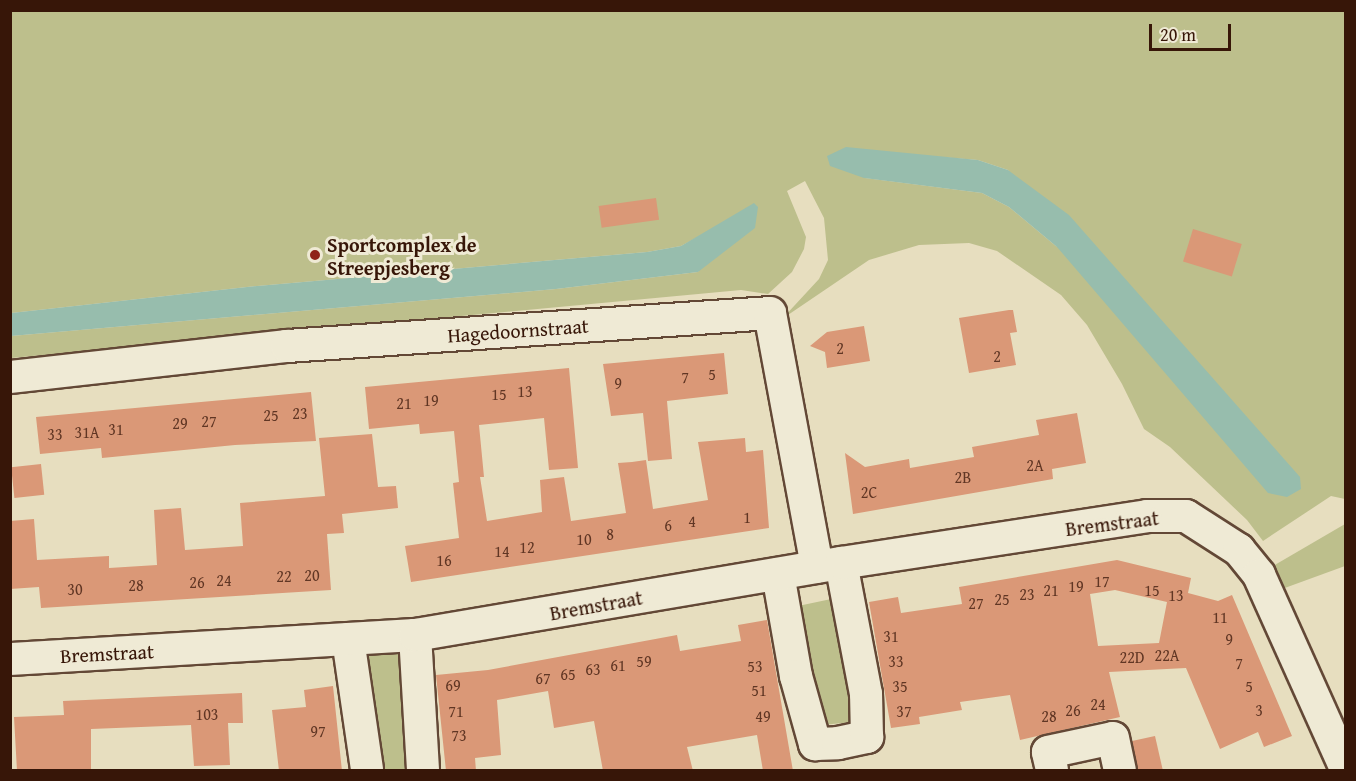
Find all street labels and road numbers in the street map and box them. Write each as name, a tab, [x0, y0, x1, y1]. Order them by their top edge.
street label: Hagedoornstraat	[447, 313, 589, 347]
street label: Bremstraat	[1064, 505, 1160, 541]
street label: Bremstraat	[548, 585, 644, 625]
street label: Bremstraat	[59, 639, 155, 667]

